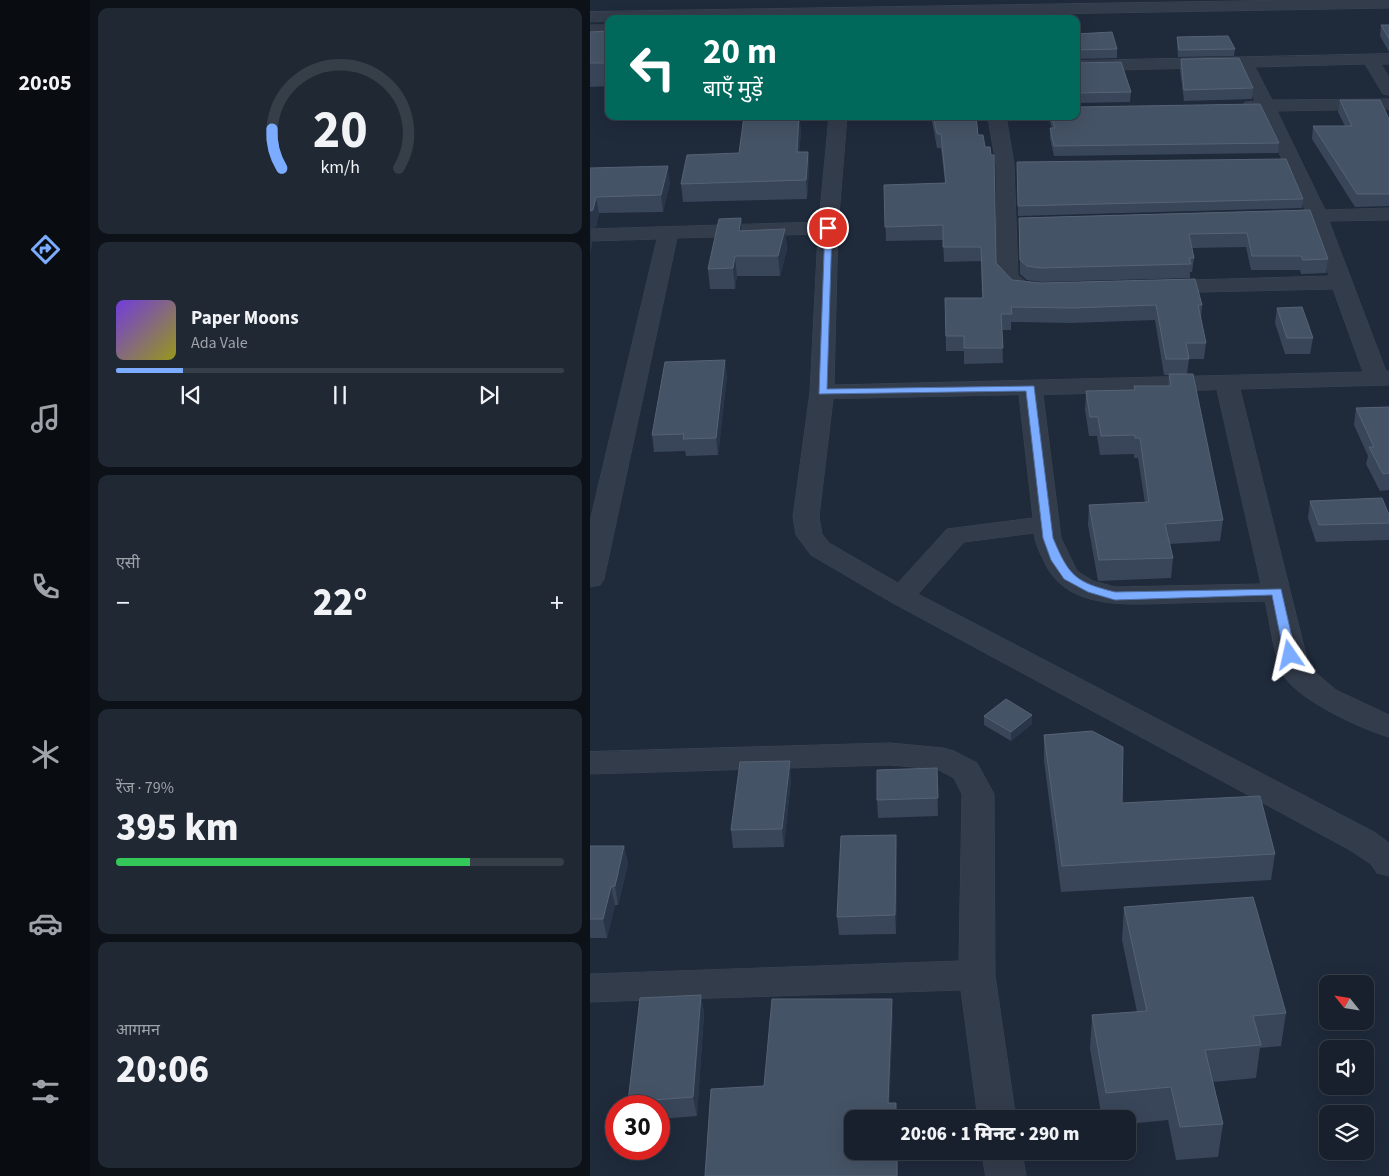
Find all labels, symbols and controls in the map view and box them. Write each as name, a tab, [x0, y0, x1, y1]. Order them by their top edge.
text: 20 m	[703, 27, 777, 77]
icon: left	[620, 35, 685, 100]
text: 20:05	[18, 67, 72, 99]
text: बाएँ मुड़ें	[703, 73, 763, 105]
text: 20	[313, 94, 367, 168]
text: km/h	[320, 155, 360, 180]
pin	[807, 207, 849, 249]
icon: arrive	[814, 214, 842, 242]
icon: directions	[28, 232, 63, 267]
text: Paper Moons	[191, 305, 299, 332]
text: Ada Vale	[191, 332, 248, 354]
icon: previous	[177, 381, 205, 409]
icon: pause	[326, 381, 354, 409]
icon: next	[475, 381, 503, 409]
icon: music	[28, 401, 63, 436]
text: एसी	[116, 552, 140, 574]
icon: phone	[28, 569, 63, 604]
text: 22°	[313, 576, 367, 630]
text: −	[116, 583, 130, 623]
text: +	[550, 583, 564, 623]
position arrow	[1263, 628, 1315, 680]
icon: climate	[28, 737, 63, 772]
text: रेंज · 79%	[116, 777, 174, 799]
text: 395 km	[116, 801, 238, 855]
icon: car	[28, 906, 63, 941]
north arrow	[1319, 975, 1374, 1030]
map controls	[1319, 975, 1374, 1160]
text: आगमन	[116, 1019, 160, 1041]
button: sound	[1319, 1040, 1374, 1095]
text: 20:06	[116, 1043, 209, 1097]
icon: filters	[28, 1074, 63, 1109]
speed limit sign: 30	[605, 1095, 670, 1160]
button: layers	[1319, 1105, 1374, 1160]
text: 20:06 · 1 मिनट · 290 m	[901, 1121, 1079, 1148]

